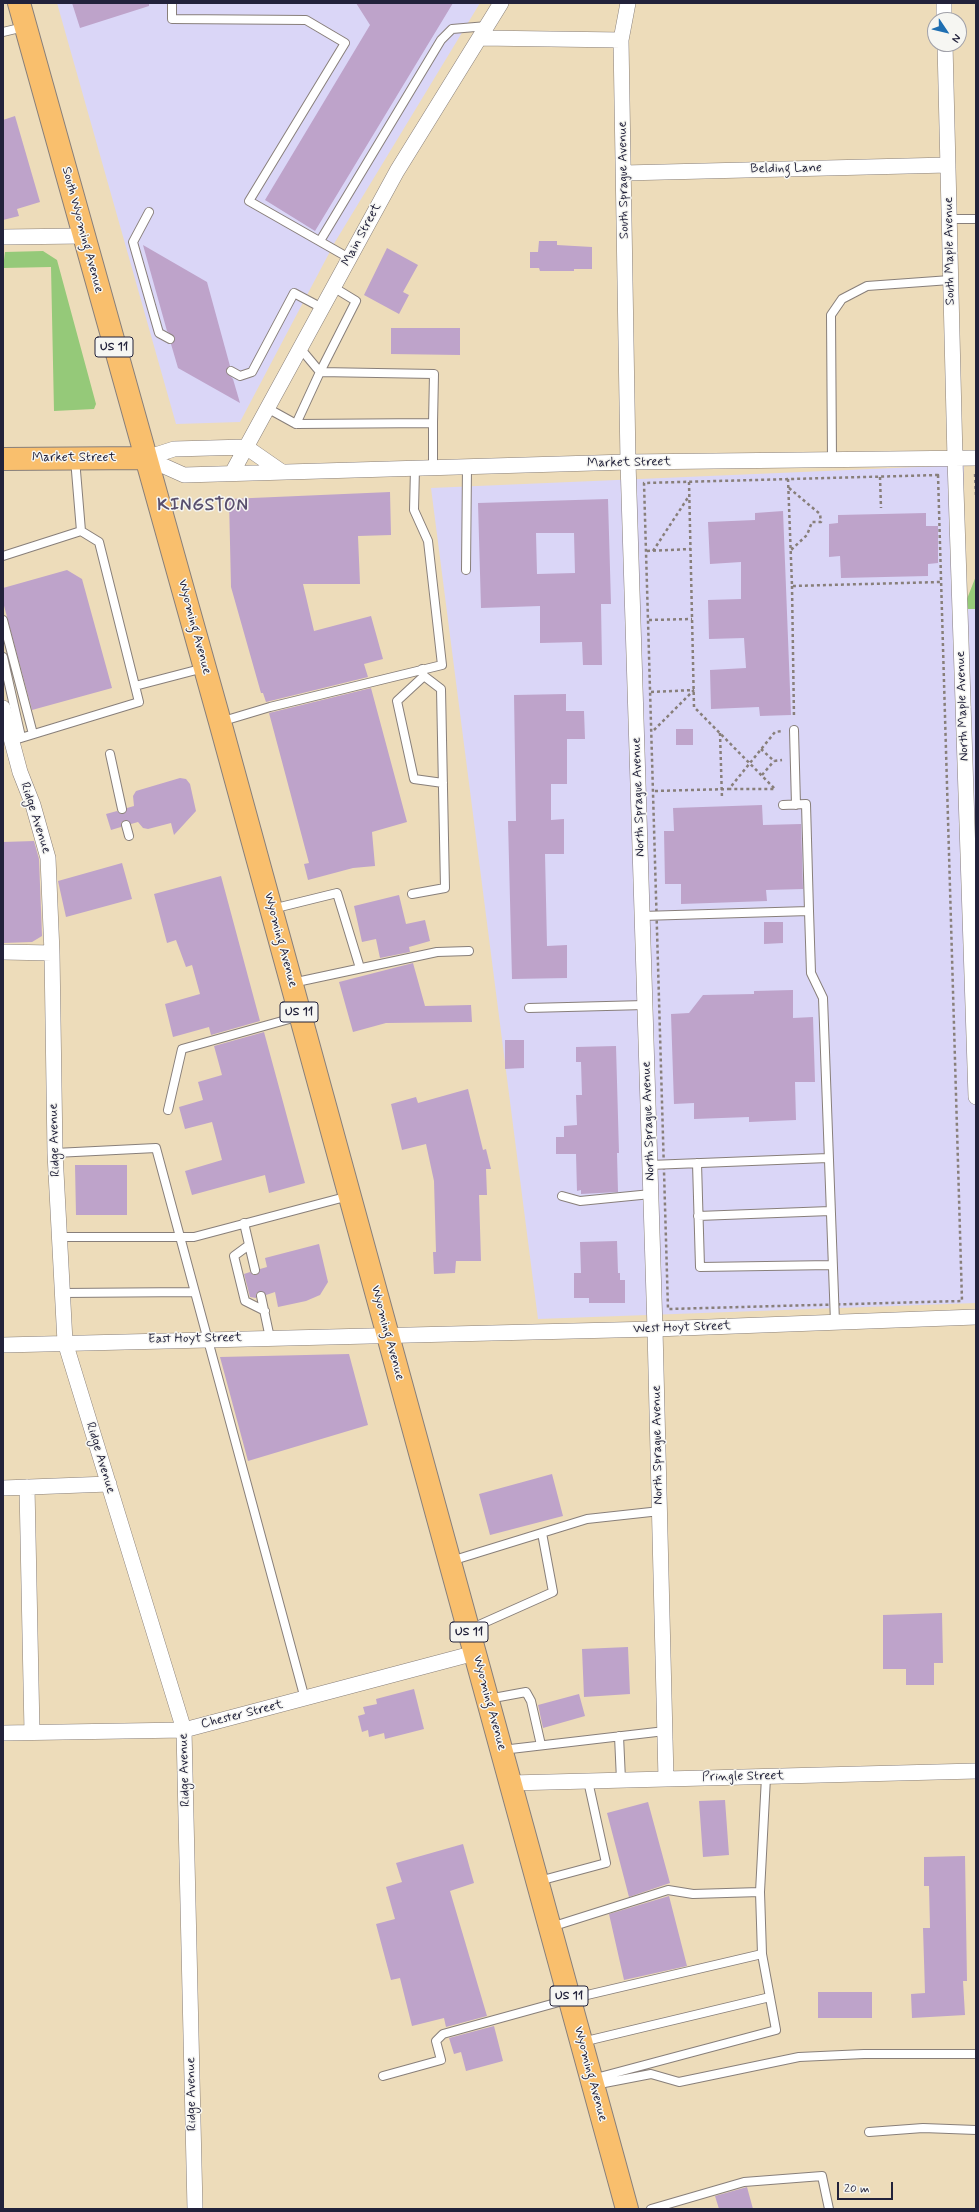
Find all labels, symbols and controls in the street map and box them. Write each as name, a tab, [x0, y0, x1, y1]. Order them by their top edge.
north arrow	[927, 12, 967, 52]
text: N	[948, 31, 964, 45]
street label: South Sprague Avenue	[615, 121, 633, 239]
street label: Belding Lane	[750, 161, 822, 177]
street label: South Wyoming Avenue	[58, 165, 106, 295]
street label: South Maple Avenue	[941, 197, 959, 305]
street label: Main Street	[339, 201, 385, 269]
road number: US 11	[95, 337, 133, 357]
street label: Market Street	[32, 450, 116, 466]
street label: Market Street	[587, 454, 671, 472]
district label: KINGSTON	[156, 496, 250, 516]
street label: Wyoming Avenue	[174, 578, 214, 676]
street label: North Maple Avenue	[953, 651, 973, 761]
street label: North Sprague Avenue	[629, 737, 649, 857]
street label: Ridge Avenue	[16, 780, 54, 856]
street label: Wyoming Avenue	[260, 891, 300, 989]
road number: US 11	[280, 1002, 318, 1022]
street label: North Sprague Avenue	[639, 1061, 659, 1181]
street label: Ridge Avenue	[46, 1103, 64, 1177]
street label: Wyoming Avenue	[367, 1284, 407, 1382]
street label: West Hoyt Street	[633, 1319, 731, 1337]
street label: East Hoyt Street	[148, 1330, 242, 1348]
street label: North Sprague Avenue	[649, 1385, 667, 1505]
street label: Ridge Avenue	[82, 1420, 118, 1496]
road number: US 11	[450, 1622, 488, 1642]
street label: Wyoming Avenue	[469, 1654, 509, 1752]
street label: Chester Street	[199, 1697, 285, 1733]
street label: Ridge Avenue	[176, 1733, 194, 1807]
street label: Pringle Street	[702, 1768, 784, 1786]
road number: US 11	[550, 1986, 588, 2006]
street label: Wyoming Avenue	[570, 2025, 610, 2123]
street label: Ridge Avenue	[184, 2057, 200, 2131]
scale bar	[839, 2174, 895, 2200]
text: 20 m	[844, 2181, 870, 2197]

